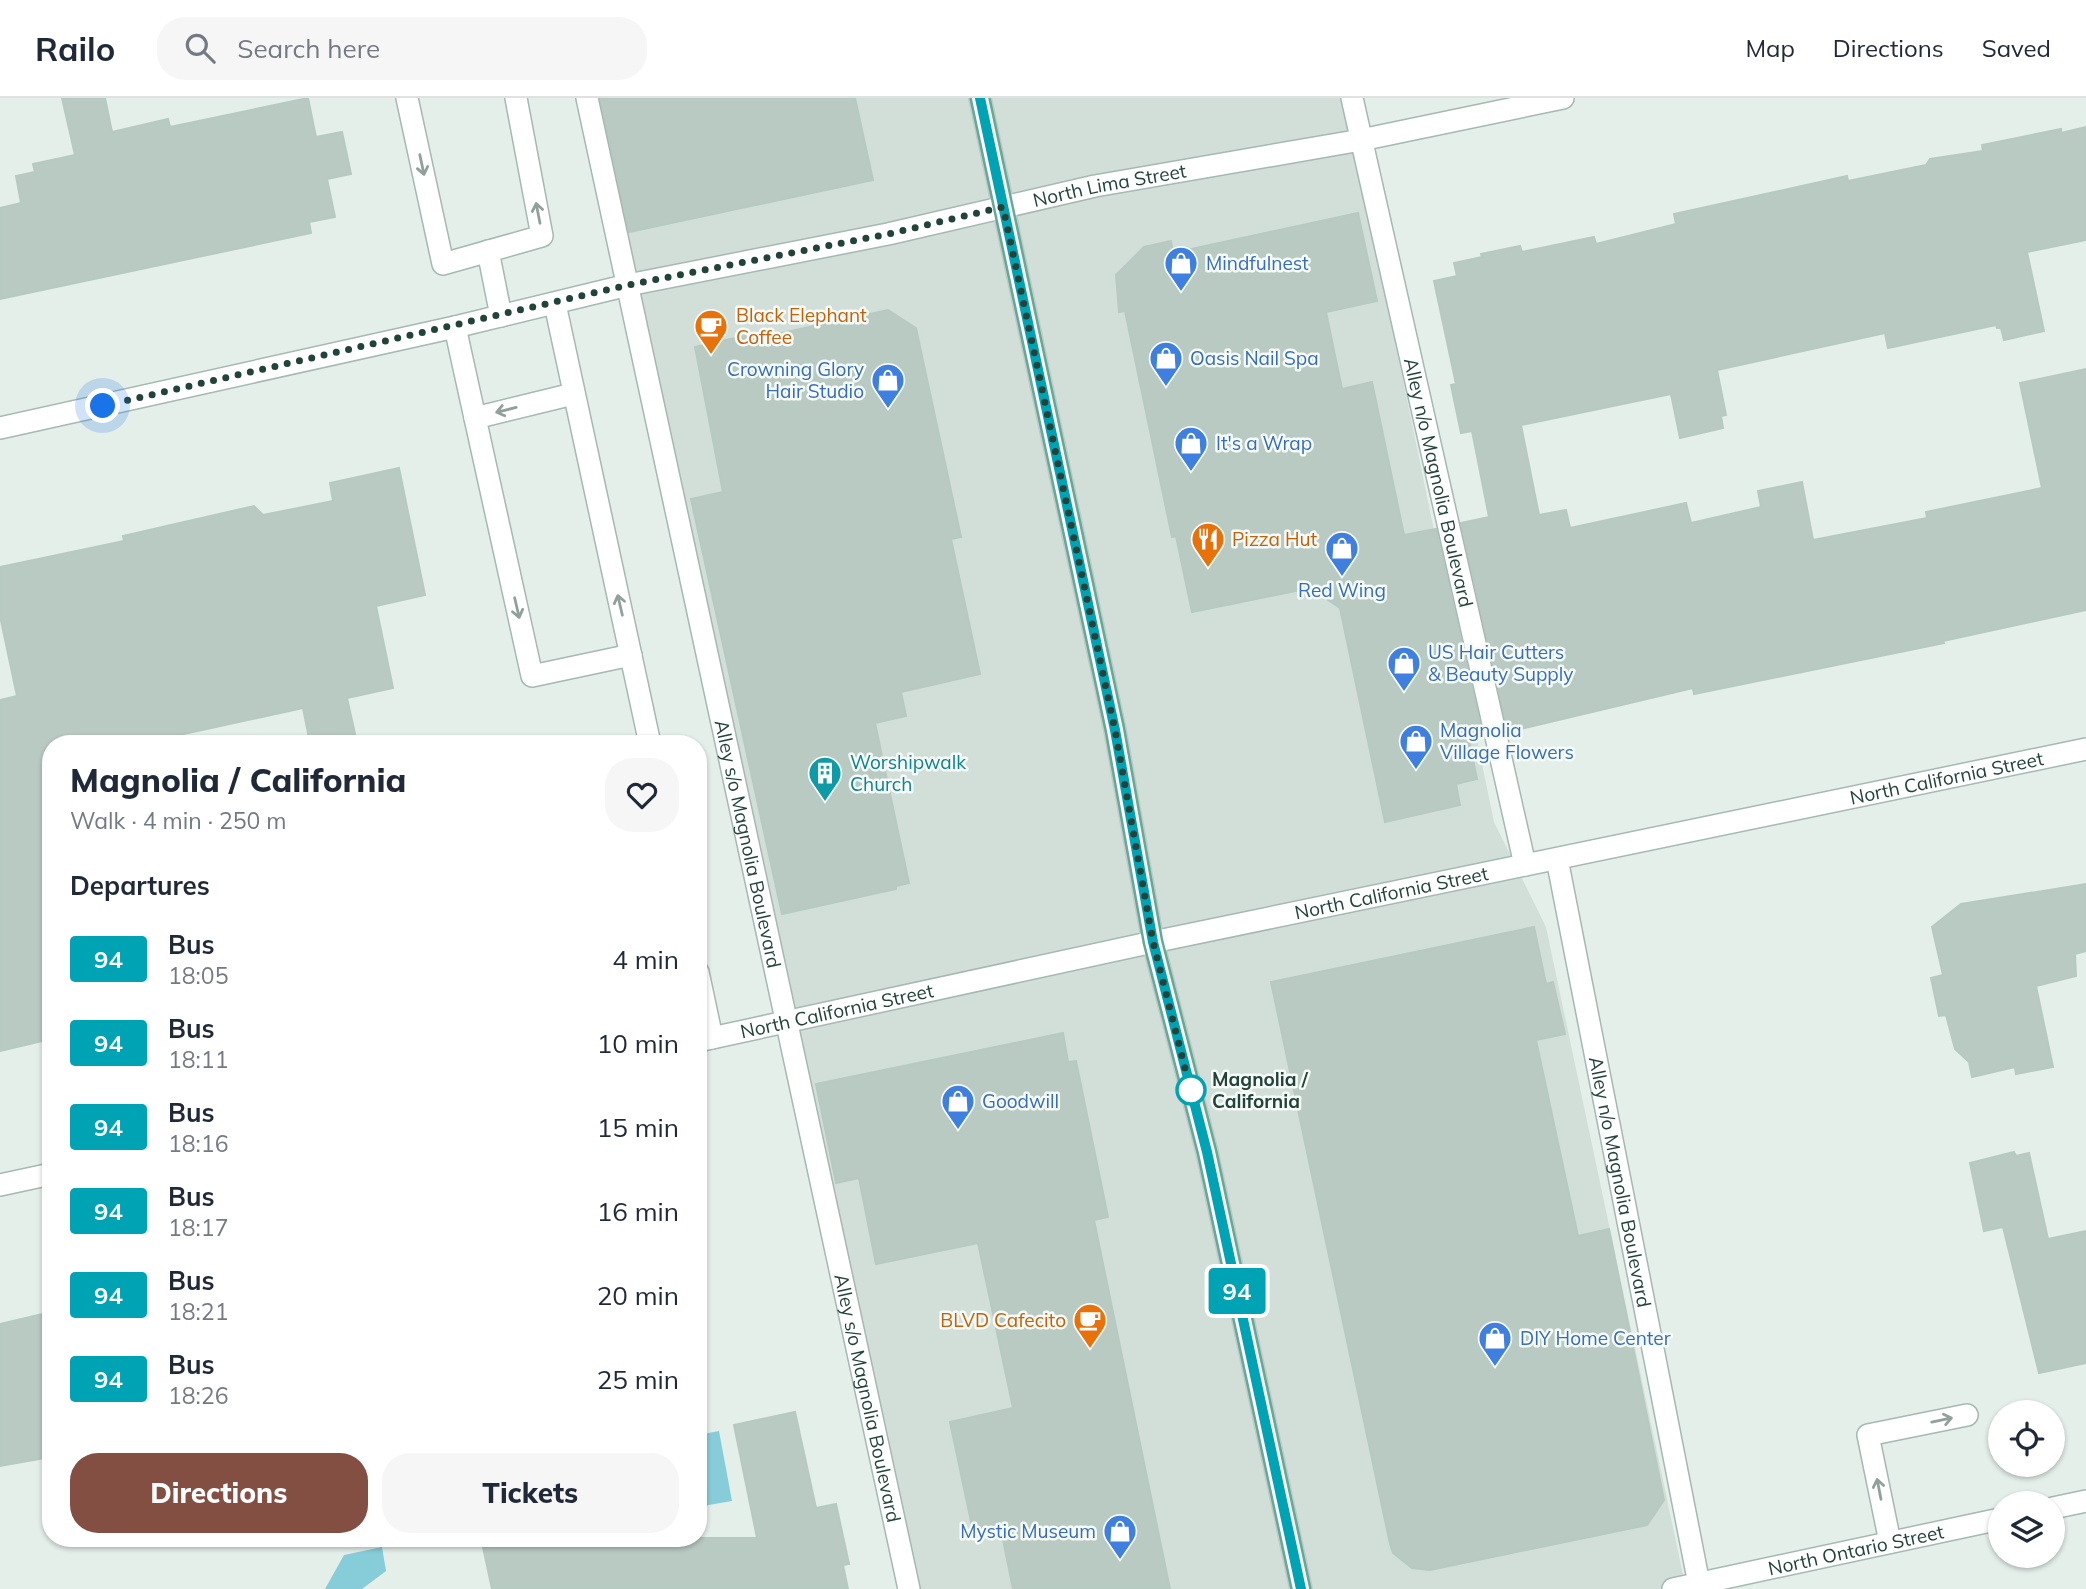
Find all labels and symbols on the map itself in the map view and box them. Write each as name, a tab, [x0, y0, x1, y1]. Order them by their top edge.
one-way arrow	[416, 153, 429, 176]
street label: North Lima Street	[1030, 158, 1188, 212]
one-way arrow	[530, 202, 544, 225]
shop icon: Mindfulnest	[1162, 244, 1200, 293]
place label: Mindfulnest	[1206, 251, 1309, 275]
place label: Black Elephant Coffee	[736, 303, 867, 349]
cafe icon: Black Elephant Coffee	[692, 307, 730, 356]
shop icon: Oasis Nail Spa	[1147, 339, 1185, 388]
place label: Oasis Nail Spa	[1190, 346, 1319, 370]
street label: Alley n/o Magnolia Boulevard	[1399, 355, 1478, 609]
place label: Crowning Glory Hair Studio	[727, 357, 864, 403]
shop icon: Crowning Glory Hair Studio	[869, 361, 907, 410]
your location	[85, 388, 120, 423]
one-way arrow	[495, 404, 518, 417]
shop icon: It's a Wrap	[1172, 424, 1210, 473]
place label: It's a Wrap	[1216, 431, 1312, 455]
restaurant icon: Pizza Hut	[1189, 520, 1227, 569]
place label: Pizza Hut	[1232, 527, 1317, 551]
shop icon: Red Wing	[1323, 529, 1361, 578]
place label: Red Wing	[1298, 578, 1386, 602]
one-way arrow	[612, 594, 626, 617]
one-way arrow	[511, 596, 524, 619]
place label: US Hair Cutters & Beauty Supply	[1428, 640, 1573, 686]
shop icon: US Hair Cutters & Beauty Supply	[1385, 644, 1423, 693]
street label: Alley s/o Magnolia Boulevard	[710, 717, 787, 970]
place label: Magnolia Village Flowers	[1440, 718, 1574, 764]
shop icon: Magnolia Village Flowers	[1397, 722, 1435, 771]
street label: North California Street	[1848, 746, 2046, 810]
place label: Worshipwalk Church	[850, 750, 966, 796]
building icon: Worshipwalk Church	[806, 754, 844, 803]
street label: North California Street	[1292, 861, 1491, 924]
street label: North California Street	[738, 978, 936, 1043]
street label: Alley n/o Magnolia Boulevard	[1584, 1054, 1657, 1309]
place label: Magnolia / California	[1212, 1067, 1309, 1113]
marker: Magnolia / California	[1176, 1075, 1206, 1105]
shop icon: Goodwill	[939, 1082, 977, 1131]
place label: Goodwill	[982, 1089, 1059, 1113]
line badge: 94	[1206, 1268, 1268, 1314]
street label: Alley s/o Magnolia Boulevard	[829, 1272, 906, 1524]
cafe icon: BLVD Cafecito	[1071, 1301, 1109, 1350]
place label: BLVD Cafecito	[940, 1308, 1066, 1332]
shop icon: DIY Home Center	[1476, 1319, 1514, 1368]
place label: DIY Home Center	[1520, 1326, 1671, 1350]
one-way arrow	[1930, 1413, 1953, 1427]
one-way arrow	[1871, 1478, 1885, 1501]
shop icon: Mystic Museum	[1101, 1512, 1139, 1561]
place label: Mystic Museum	[960, 1519, 1096, 1543]
street label: North Ontario Street	[1766, 1519, 1946, 1580]

